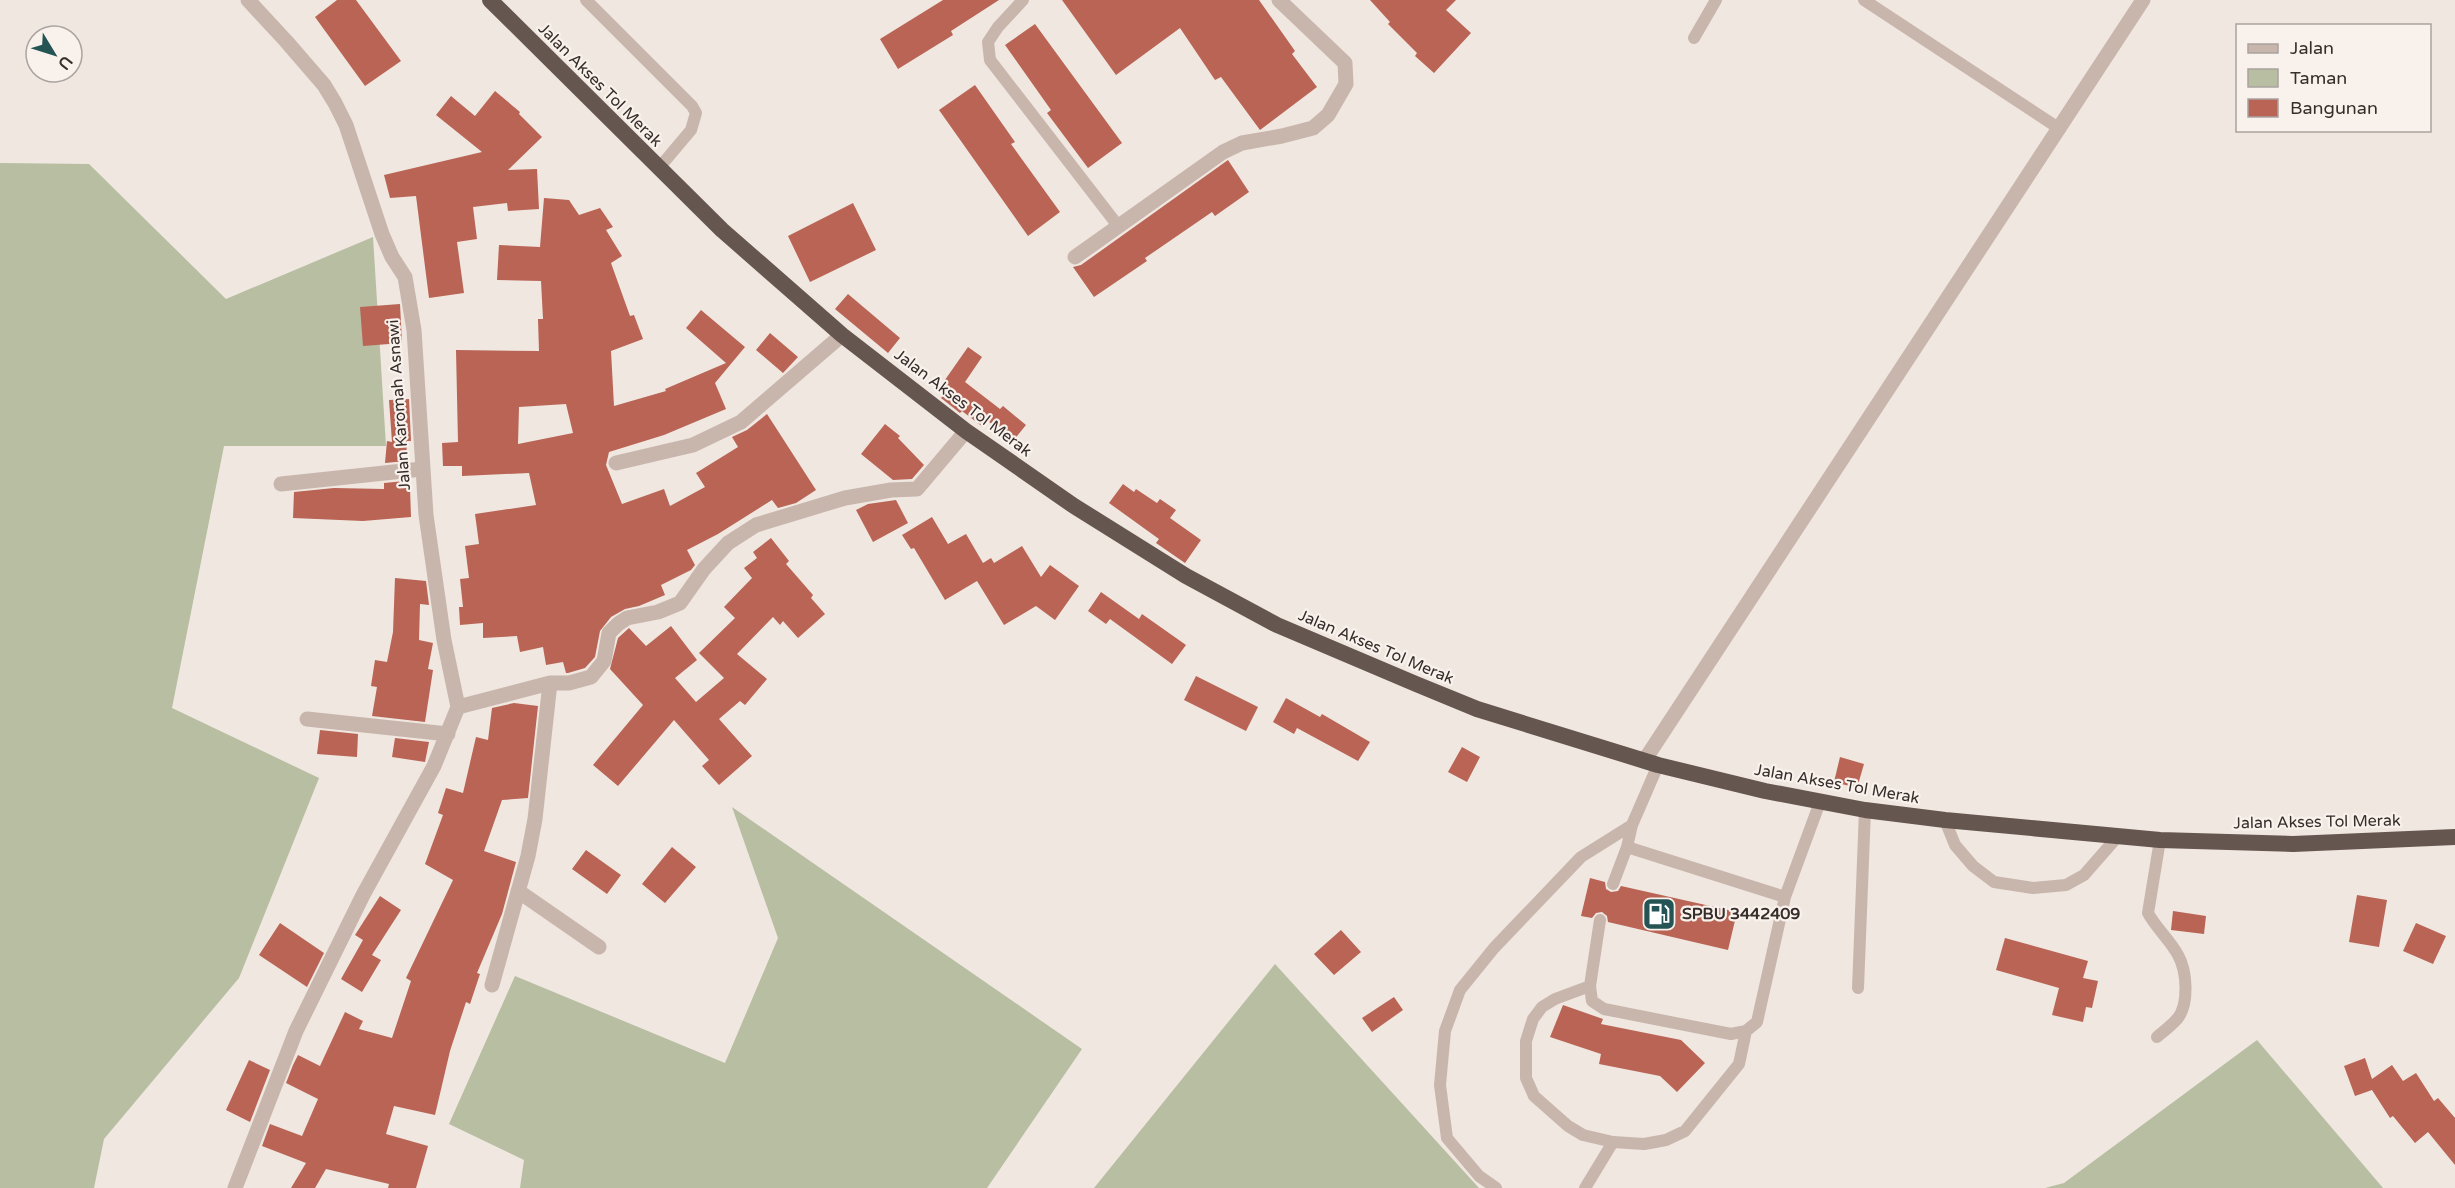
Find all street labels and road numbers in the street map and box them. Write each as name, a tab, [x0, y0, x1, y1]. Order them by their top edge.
street label: Jalan Akses Tol Merak	[534, 19, 666, 151]
street label: Jalan Karomah Asnawi	[383, 319, 415, 491]
street label: Jalan Akses Tol Merak	[890, 345, 1036, 461]
street label: Jalan Akses Tol Merak	[1295, 605, 1457, 689]
street label: Jalan Akses Tol Merak	[1753, 760, 1921, 808]
street label: Jalan Akses Tol Merak	[2233, 811, 2401, 833]

